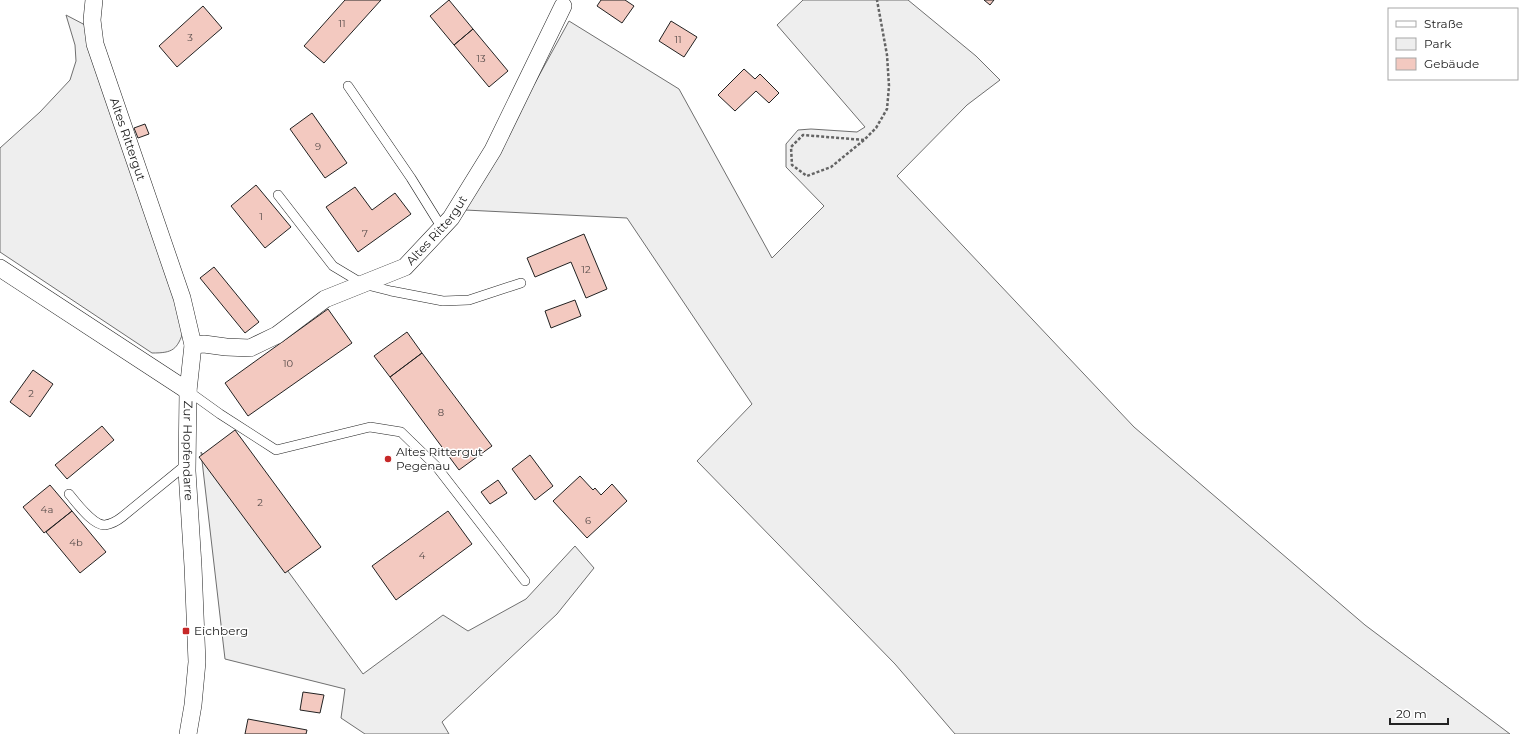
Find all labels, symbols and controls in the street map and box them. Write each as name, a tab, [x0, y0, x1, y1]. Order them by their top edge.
legend	[1388, 8, 1518, 80]
text: Straße	[1424, 16, 1463, 31]
house number: 11	[338, 17, 346, 30]
house number: 3	[187, 31, 193, 44]
house number: 11	[674, 33, 682, 46]
text: Park	[1424, 36, 1452, 51]
house number: 13	[476, 52, 486, 65]
text: Gebäude	[1424, 56, 1479, 71]
street label: Altes Rittergut	[107, 96, 149, 183]
house number: 9	[315, 140, 321, 153]
street label: Altes Rittergut	[403, 193, 470, 268]
house number: 1	[259, 210, 263, 223]
house number: 7	[362, 227, 368, 240]
house number: 12	[581, 263, 591, 276]
house number: 10	[283, 357, 293, 370]
house number: 2	[28, 387, 34, 400]
street label: Zur Hopfendarre	[180, 400, 197, 501]
house number: 8	[438, 406, 444, 419]
place label: Altes Rittergut Pegenau	[396, 444, 483, 473]
marker: Altes Rittergut Pegenau	[383, 454, 393, 464]
house number: 2	[257, 496, 263, 509]
house number: 4a	[41, 503, 53, 516]
house number: 6	[585, 514, 591, 527]
house number: 4b	[69, 536, 83, 549]
house number: 4	[419, 549, 426, 562]
place label: Eichberg	[194, 623, 248, 638]
marker: Eichberg	[181, 626, 191, 636]
scale bar	[1390, 700, 1448, 726]
text: 20 m	[1396, 706, 1427, 721]

